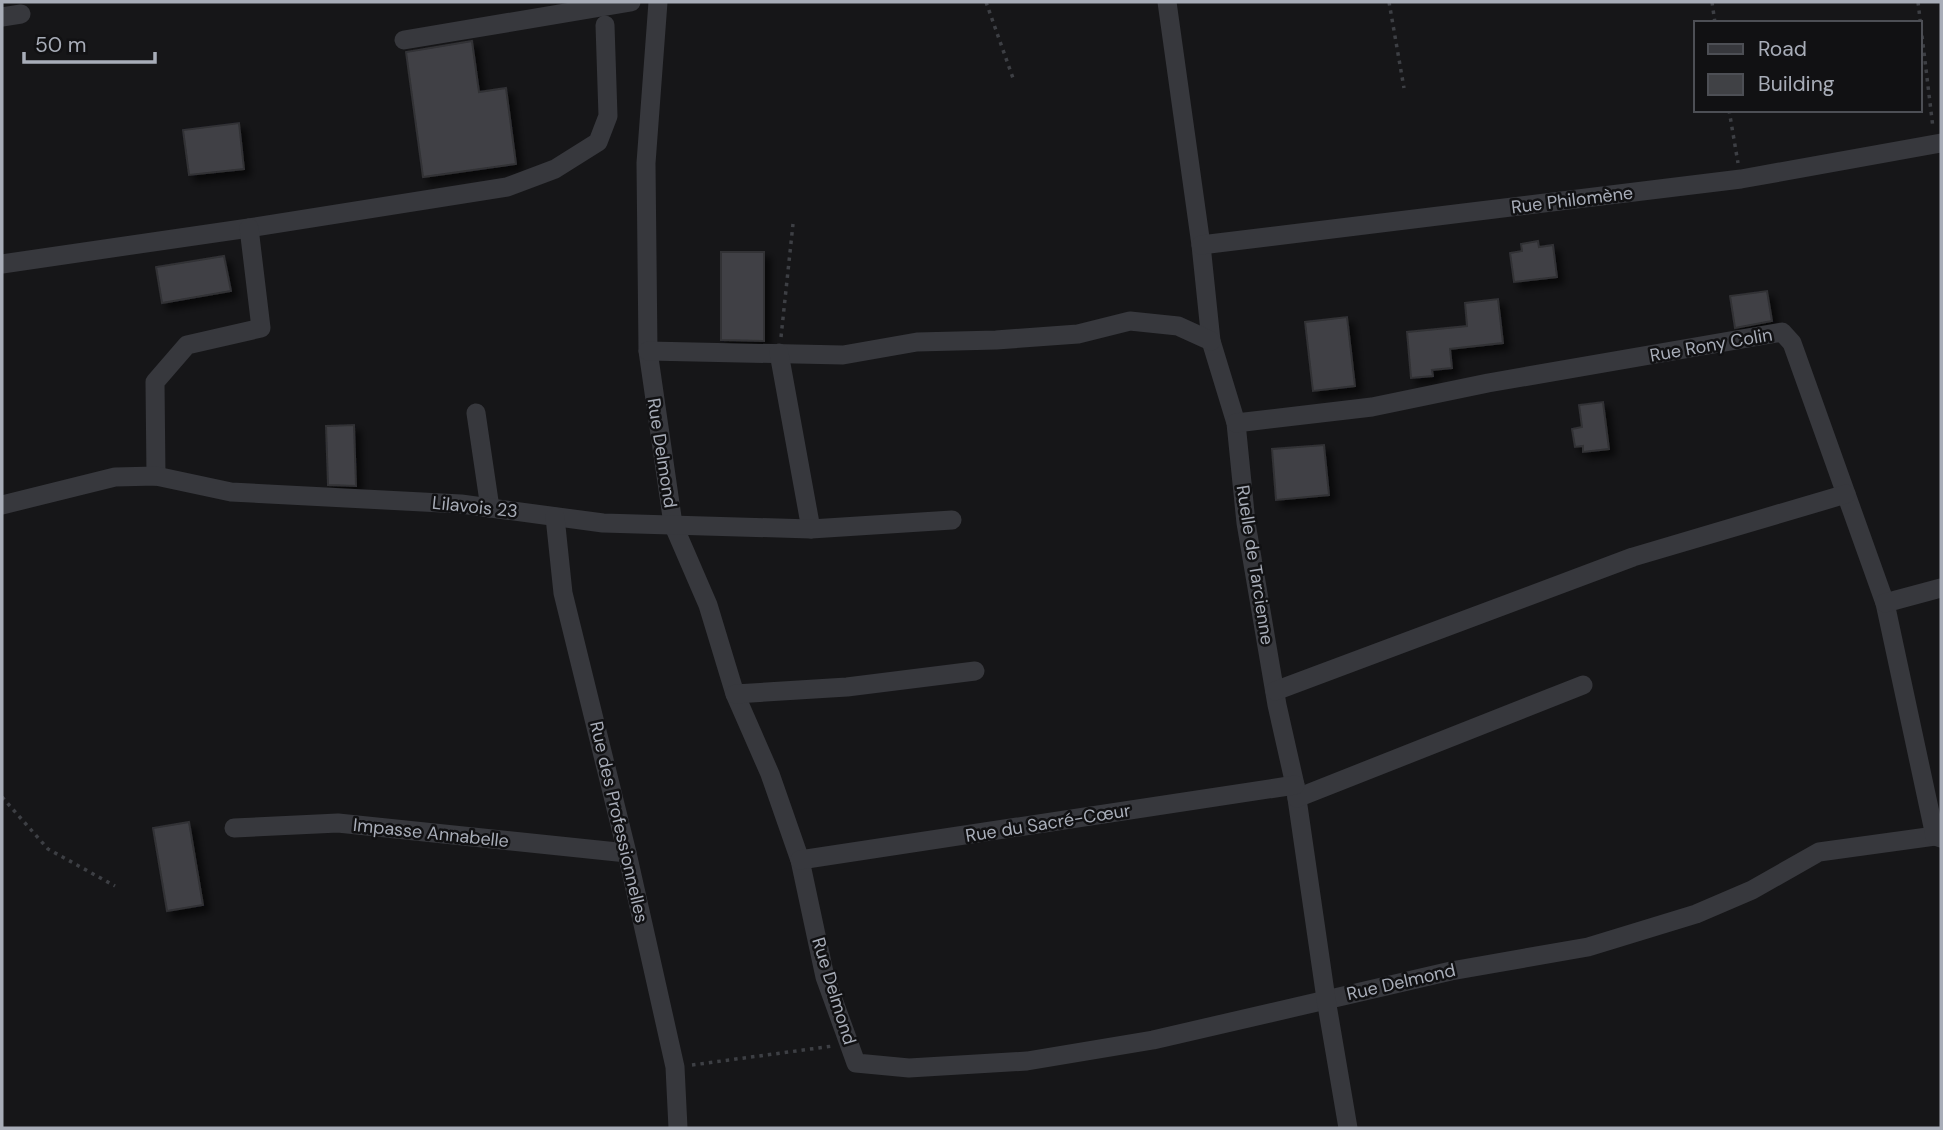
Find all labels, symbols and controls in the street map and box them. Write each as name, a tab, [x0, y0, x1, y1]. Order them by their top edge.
scale bar	[24, 21, 156, 65]
legend	[1694, 21, 1922, 112]
text: 50 m	[35, 31, 86, 59]
text: Road	[1758, 35, 1807, 63]
text: Building	[1758, 70, 1835, 98]
street label: Rue Philomène	[1510, 181, 1634, 219]
street label: Rue Rony Colin	[1648, 322, 1774, 368]
street label: Rue Delmond	[641, 396, 683, 510]
street label: Ruelle de Tarcienne	[1231, 484, 1279, 646]
street label: Lilavois 23	[431, 491, 519, 523]
street label: Rue des Professionnelles	[584, 719, 654, 925]
street label: Rue du Sacré-Cœur	[964, 798, 1133, 848]
street label: Impasse Annabelle	[352, 813, 510, 853]
street label: Rue Delmond	[806, 934, 862, 1048]
street label: Rue Delmond	[1344, 958, 1458, 1006]

